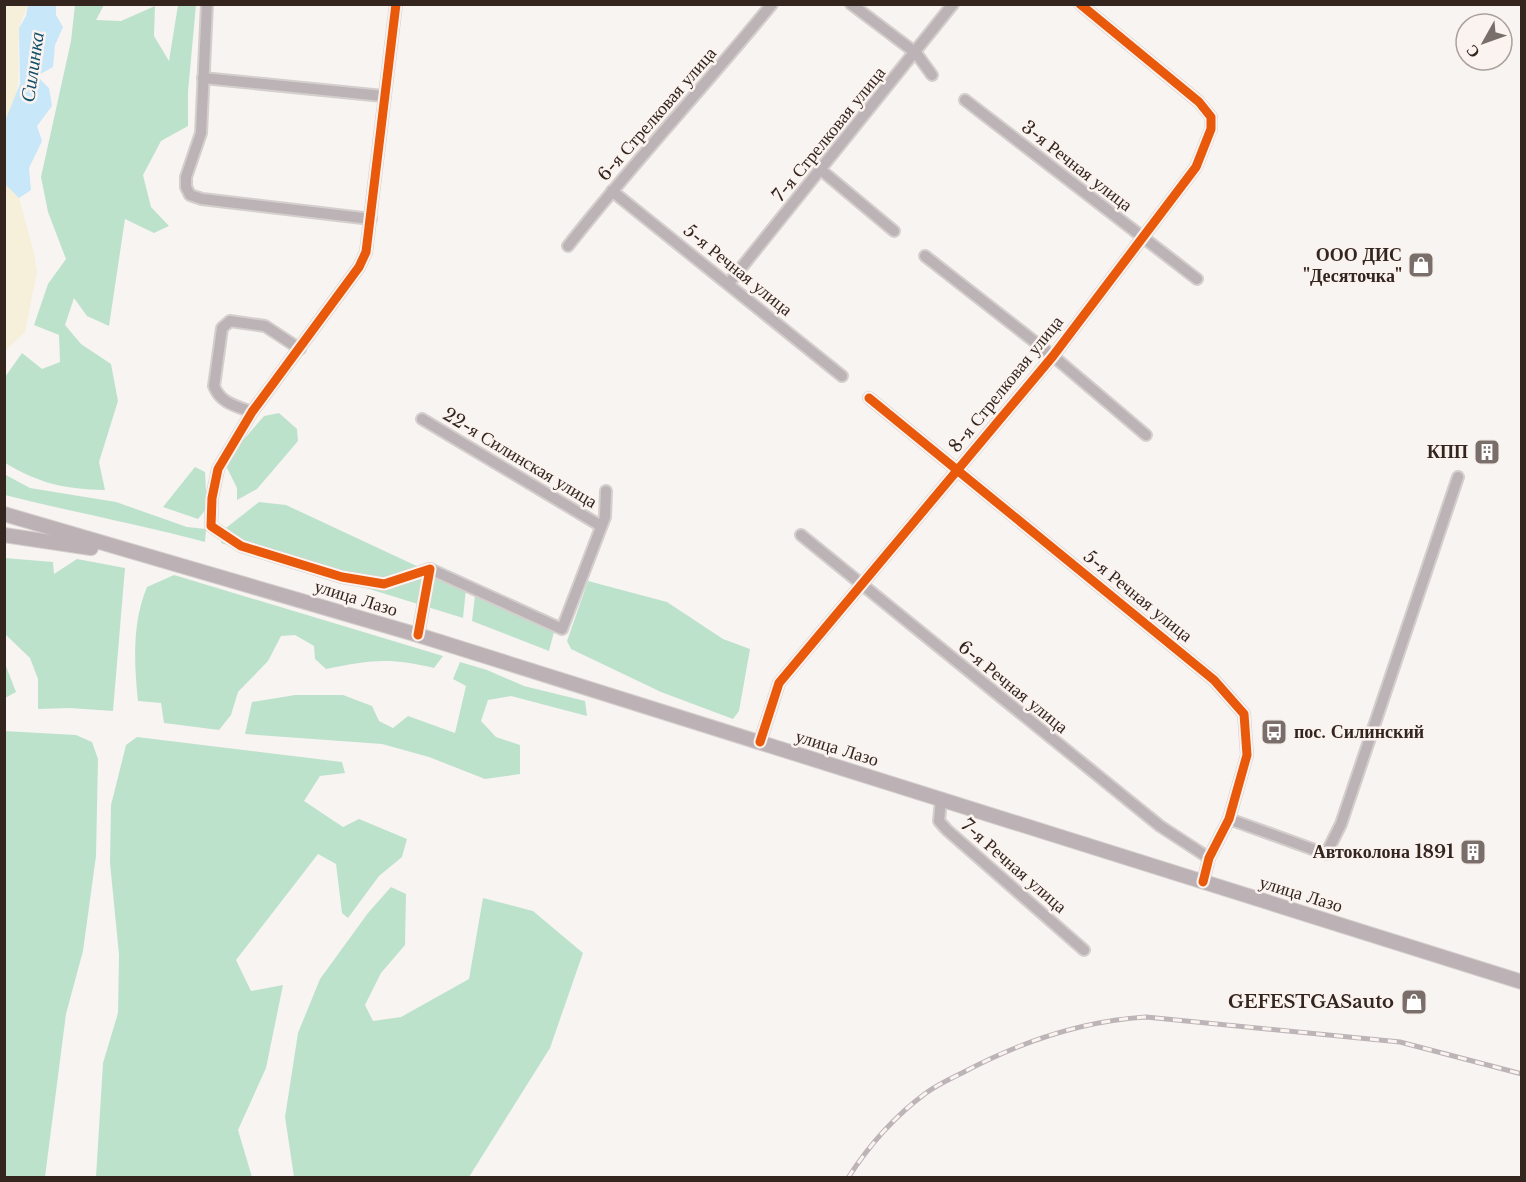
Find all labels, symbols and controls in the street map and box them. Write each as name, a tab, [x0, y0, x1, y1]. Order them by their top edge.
north arrow	[1454, 12, 1514, 72]
water label: Силинка	[15, 30, 49, 104]
text: С	[1461, 41, 1484, 62]
street label: 6-я Стрелковая улица	[593, 43, 721, 185]
street label: 7-я Стрелковая улица	[768, 62, 890, 206]
street label: 3-я Речная улица	[1017, 116, 1137, 216]
street label: 5-я Речная улица	[679, 219, 797, 321]
place label: ООО ДИС "Десяточка"	[1303, 244, 1402, 287]
shop icon: ООО ДИС "Десяточка"	[1406, 250, 1436, 280]
street label: 8-я Стрелковая улица	[944, 311, 1068, 457]
street label: 22-я Силинская улица	[439, 403, 601, 513]
building icon: КПП	[1472, 437, 1502, 467]
place label: КПП	[1427, 441, 1468, 463]
street label: 5-я Речная улица	[1079, 545, 1197, 647]
street label: улица Лазо	[312, 575, 400, 621]
street label: 6-я Речная улица	[954, 636, 1072, 738]
bus stop icon: пос. Силинский	[1259, 717, 1289, 747]
place label: пос. Силинский	[1294, 721, 1424, 743]
street label: улица Лазо	[793, 725, 881, 771]
street label: 7-я Речная улица	[957, 814, 1071, 918]
building icon: Автоколона 1891	[1458, 837, 1488, 867]
place label: Автоколона 1891	[1313, 841, 1454, 863]
street label: улица Лазо	[1257, 871, 1345, 917]
shop icon: GEFESTGASauto	[1399, 987, 1429, 1017]
place label: GEFESTGASauto	[1228, 991, 1394, 1013]

